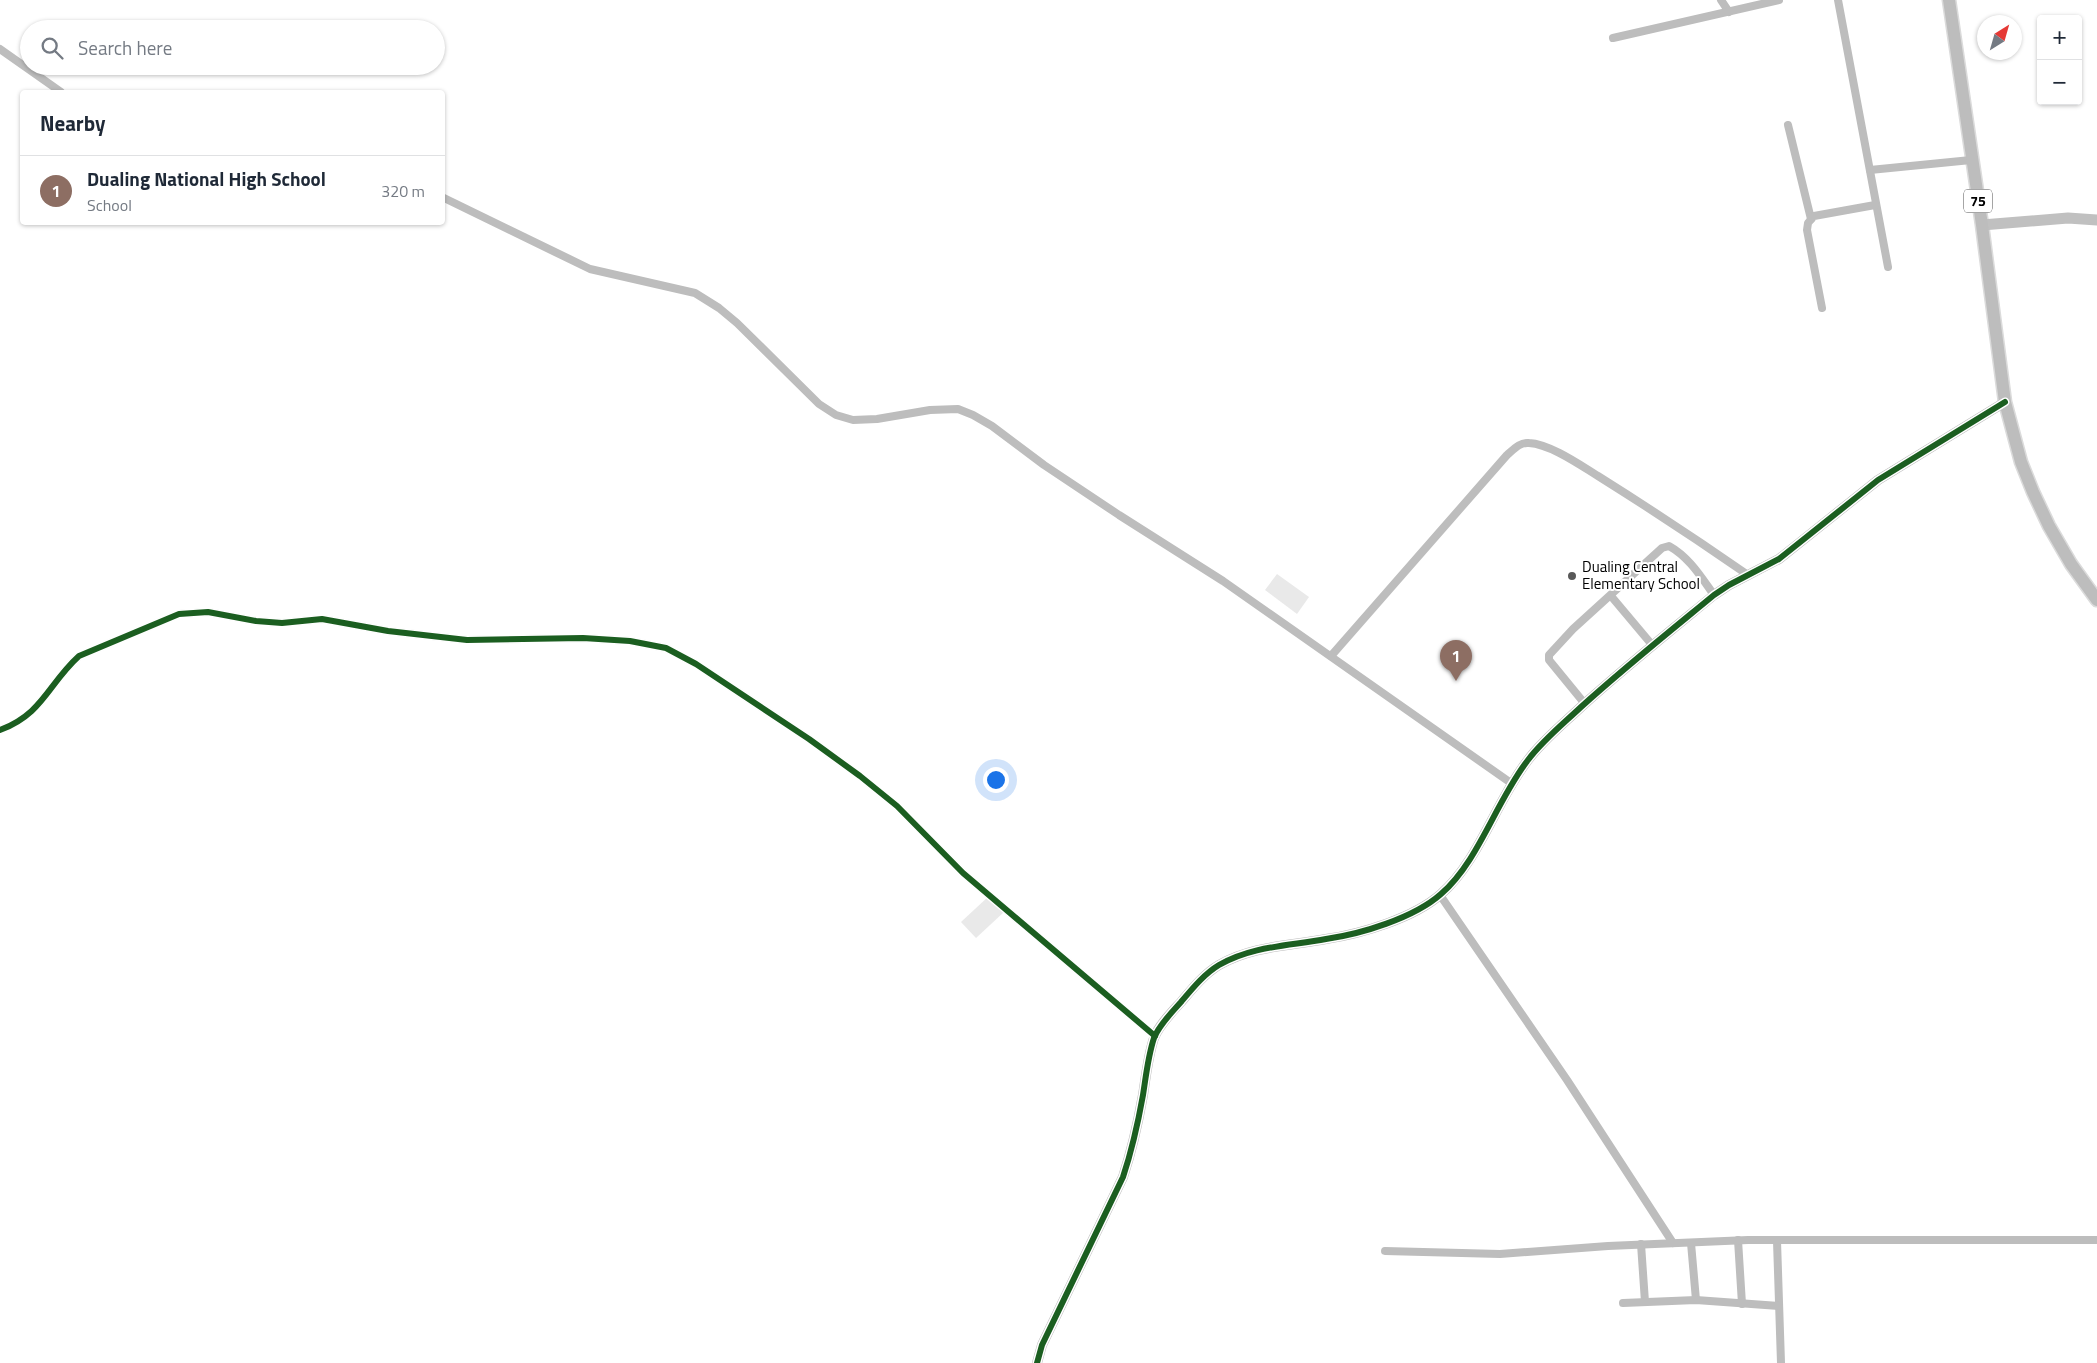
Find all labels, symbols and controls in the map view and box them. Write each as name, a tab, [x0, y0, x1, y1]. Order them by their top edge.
north arrow	[1977, 15, 2022, 60]
map controls	[2037, 15, 2082, 105]
button: +	[2037, 15, 2082, 60]
search box	[20, 20, 445, 75]
text: Search here	[78, 33, 172, 62]
icon: search	[38, 34, 66, 62]
button: −	[2037, 60, 2082, 105]
text: Nearby	[40, 107, 105, 139]
text: Dualing National High School	[87, 164, 326, 193]
text: 1	[52, 179, 60, 203]
text: 320 m	[381, 179, 425, 203]
road number: 75	[1964, 190, 1992, 212]
text: School	[87, 193, 132, 217]
place label: Dualing Central Elementary School	[1582, 555, 1700, 595]
marker: Dualing Central Elementary School	[1566, 570, 1578, 582]
pin: 1	[1440, 640, 1472, 681]
your location	[983, 767, 1009, 793]

